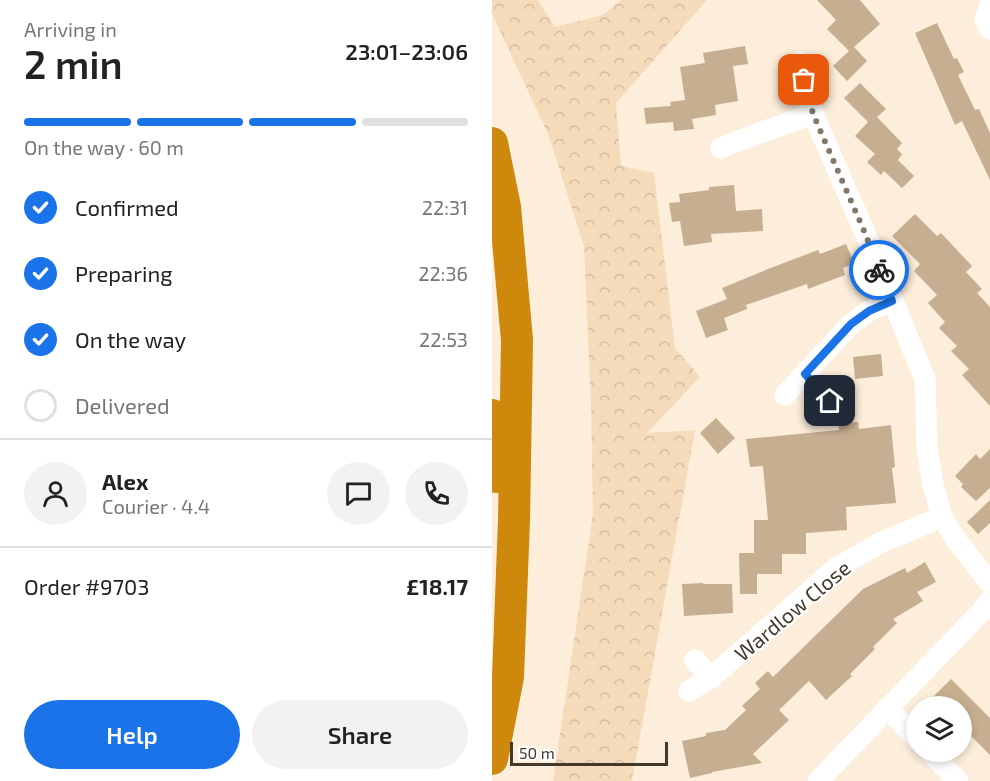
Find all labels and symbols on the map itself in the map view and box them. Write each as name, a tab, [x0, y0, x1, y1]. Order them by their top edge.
pin	[778, 54, 829, 105]
courier	[849, 240, 909, 300]
pin	[804, 375, 855, 426]
street label: Wardlow Close	[729, 554, 855, 666]
scale bar	[510, 739, 668, 766]

